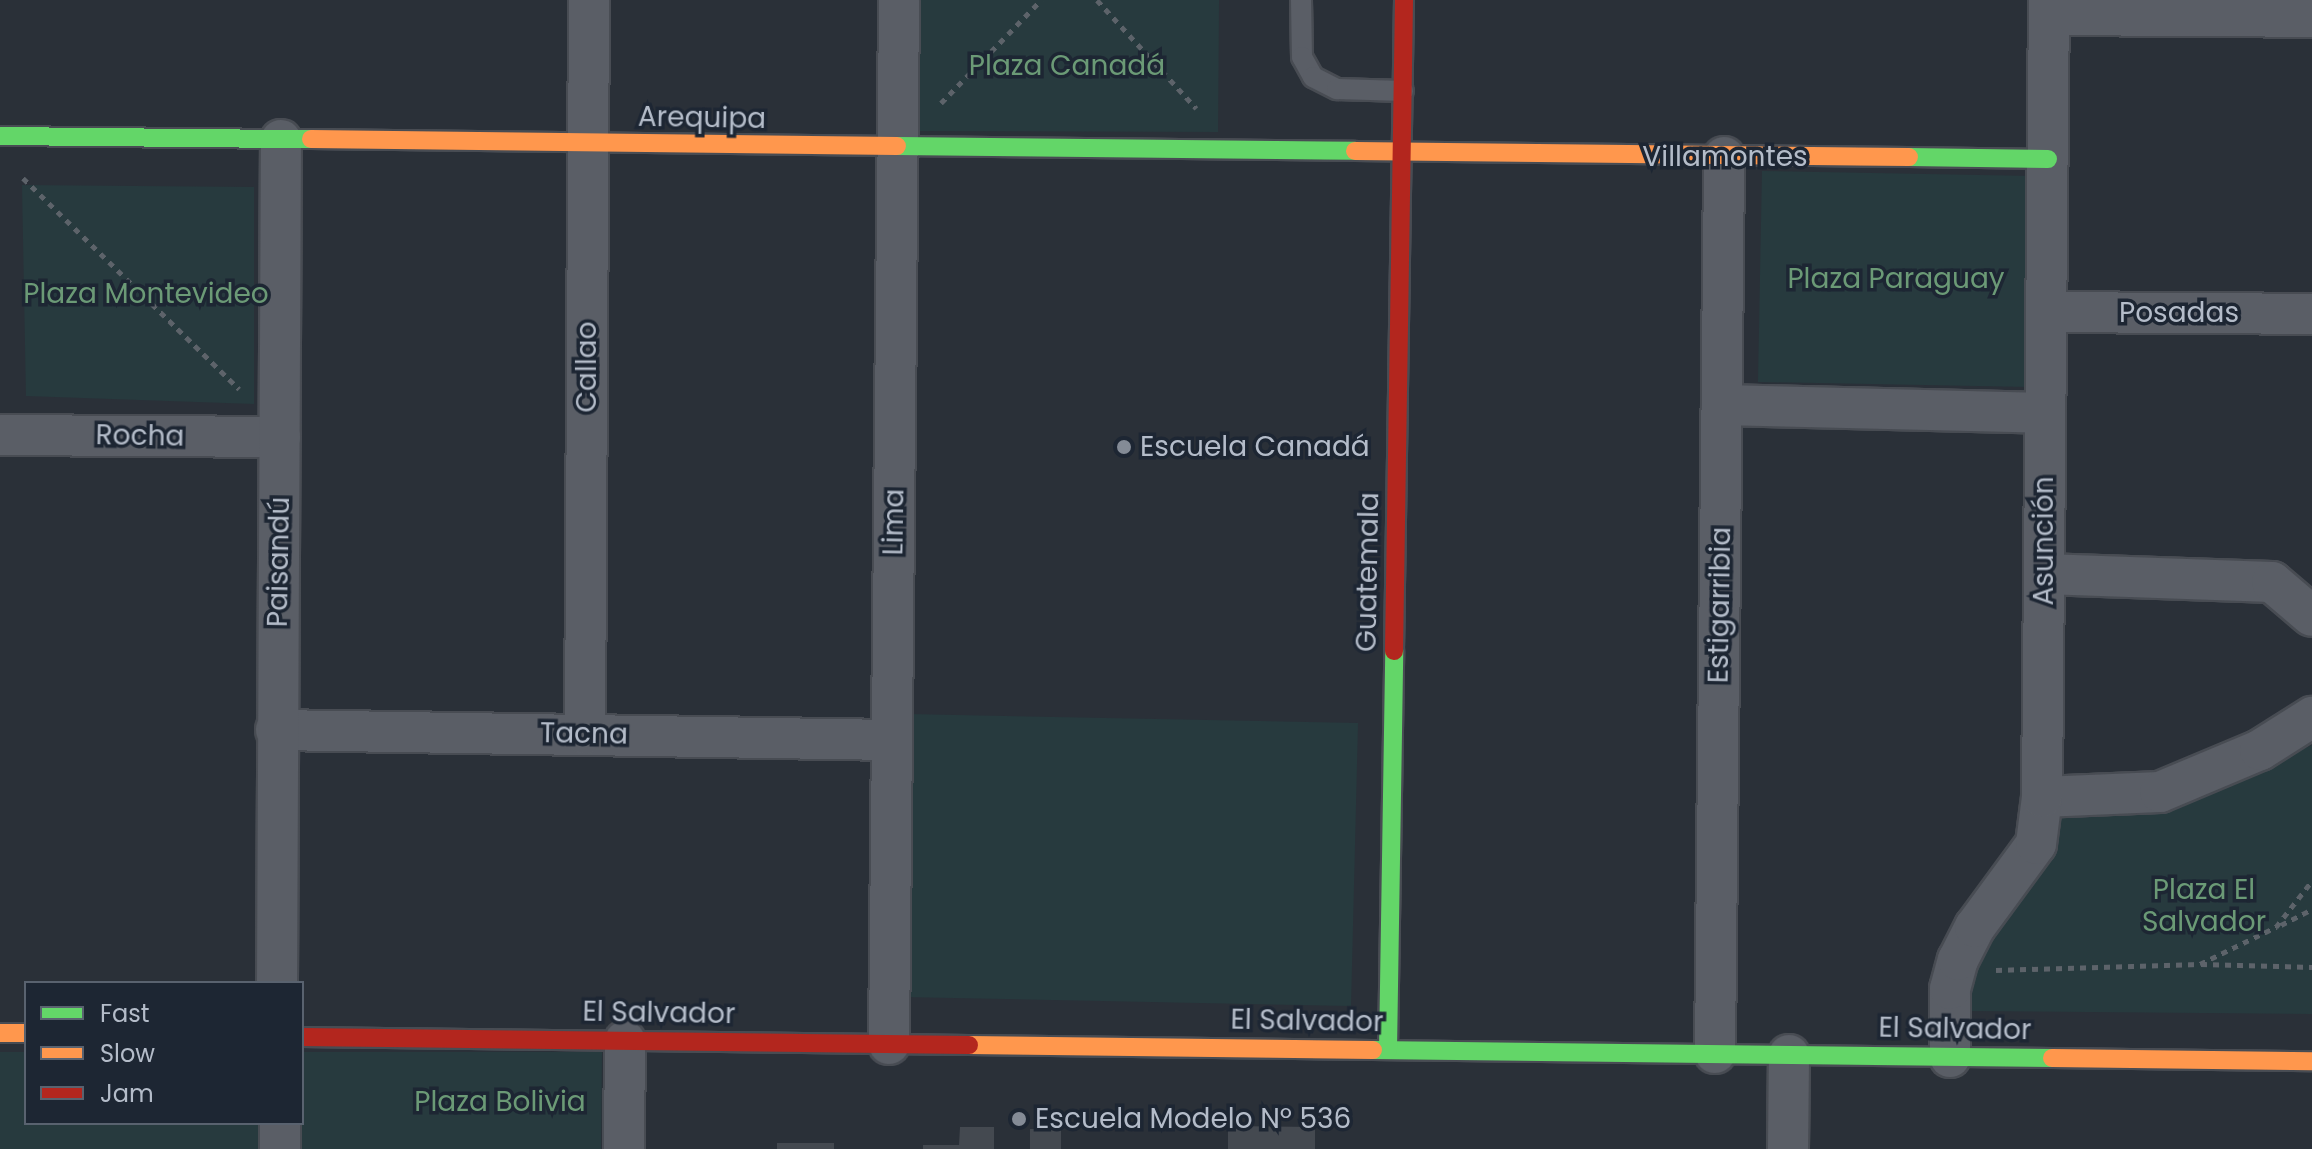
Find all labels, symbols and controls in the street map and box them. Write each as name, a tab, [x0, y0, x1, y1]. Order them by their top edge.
park label: Plaza Canadá	[969, 49, 1165, 83]
street label: Arequipa	[638, 100, 766, 136]
street label: Villamontes	[1642, 140, 1808, 174]
park label: Plaza Paraguay	[1787, 262, 2005, 296]
park label: Plaza Montevideo	[23, 277, 269, 311]
street label: Posadas	[2119, 296, 2239, 330]
street label: Callao	[570, 321, 604, 413]
street label: Rocha	[95, 418, 185, 454]
place label: Escuela Canadá	[1140, 430, 1370, 464]
marker: Escuela Canadá	[1115, 438, 1133, 456]
street label: Asunción	[2027, 476, 2061, 606]
street label: Lima	[877, 488, 911, 556]
street label: Guatemala	[1350, 492, 1386, 652]
street label: Paisandú	[261, 497, 297, 627]
street label: Estigarribia	[1702, 527, 1738, 683]
street label: Tacna	[540, 716, 628, 752]
park label: Plaza El Salvador	[2142, 873, 2266, 939]
legend	[24, 981, 304, 1125]
street label: El Salvador	[582, 995, 736, 1031]
text: Fast	[100, 997, 150, 1030]
street label: El Salvador	[1230, 1003, 1384, 1039]
street label: El Salvador	[1878, 1011, 2032, 1047]
text: Slow	[100, 1037, 155, 1070]
text: Jam	[100, 1077, 154, 1110]
park label: Plaza Bolivia	[414, 1085, 586, 1119]
place label: Escuela Modelo Nº 536	[1035, 1102, 1351, 1136]
marker: Escuela Modelo Nº 536	[1010, 1110, 1028, 1128]

